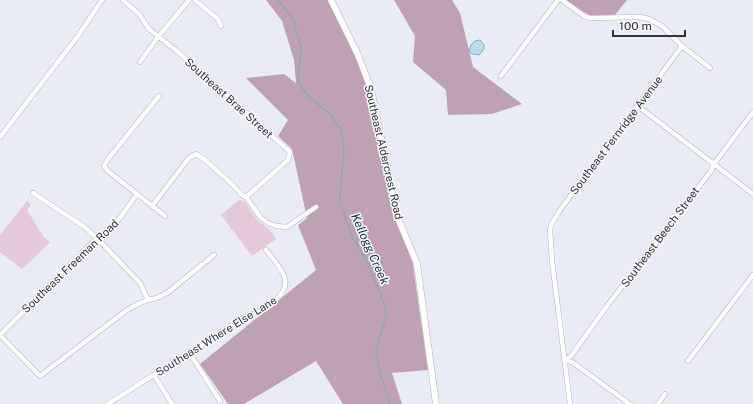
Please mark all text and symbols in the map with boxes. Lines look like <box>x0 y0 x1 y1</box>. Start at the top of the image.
scale bar <box>613 12 685 38</box>
text: 100 m <box>619 19 652 33</box>
street label: Southeast Brae Street <box>183 56 275 140</box>
street label: Southeast Fernridge Avenue <box>568 73 664 197</box>
street label: Southeast Aldercrest Road <box>363 84 405 220</box>
street label: Southeast Beech Street <box>618 185 702 289</box>
water label: Kellogg Creek <box>348 211 392 287</box>
street label: Southeast Freeman Road <box>19 217 121 315</box>
street label: Southeast Where Else Lane <box>153 294 279 378</box>

